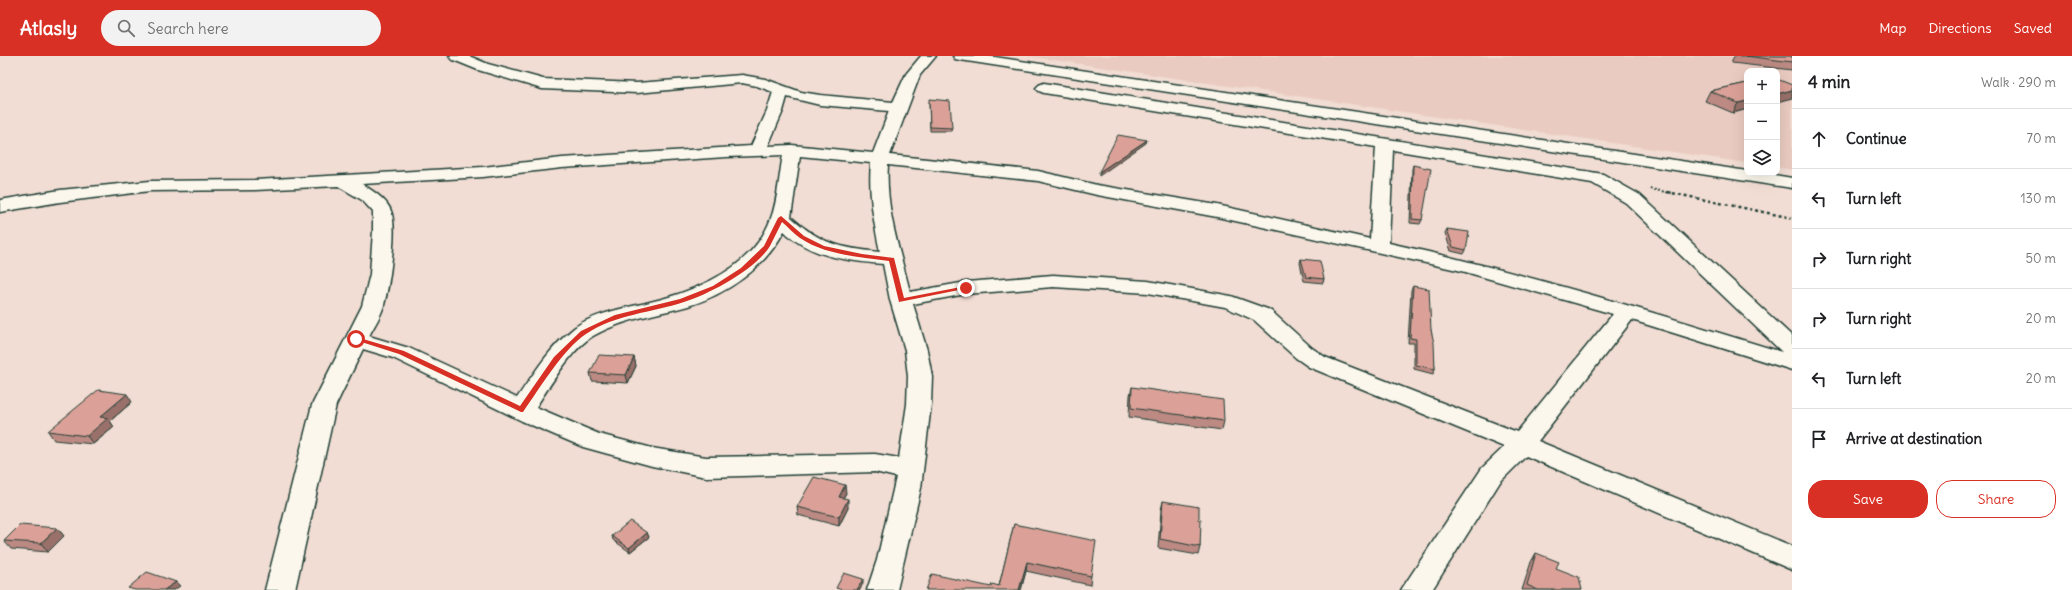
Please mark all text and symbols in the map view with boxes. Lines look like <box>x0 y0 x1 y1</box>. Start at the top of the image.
search box <box>101 10 381 46</box>
text: Atlasly <box>20 16 77 40</box>
icon: search <box>115 17 137 39</box>
text: Search here <box>147 19 229 38</box>
text: Map <box>1879 19 1906 37</box>
text: Directions <box>1928 19 1992 37</box>
text: Saved <box>2014 19 2052 37</box>
map controls <box>1744 68 1780 176</box>
button: + <box>1744 68 1780 104</box>
text: 4 min <box>1808 71 1850 93</box>
text: Walk · 290 m <box>1981 74 2056 91</box>
button: − <box>1744 104 1780 140</box>
icon: ahead <box>1808 128 1830 150</box>
text: Continue <box>1846 129 1907 148</box>
text: 70 m <box>2027 130 2056 147</box>
button: layers <box>1744 140 1780 176</box>
icon: left <box>1808 188 1830 210</box>
text: Turn left <box>1846 189 1901 208</box>
text: 130 m <box>2020 190 2056 207</box>
icon: right <box>1808 248 1830 270</box>
text: Turn right <box>1846 249 1911 268</box>
text: 50 m <box>2025 250 2056 267</box>
route end <box>957 279 975 297</box>
icon: right <box>1808 308 1830 330</box>
text: Turn right <box>1846 309 1911 328</box>
text: 20 m <box>2026 310 2056 327</box>
route start <box>347 330 365 348</box>
icon: left <box>1808 368 1830 390</box>
text: Turn left <box>1846 369 1901 388</box>
text: 20 m <box>2026 370 2056 387</box>
icon: arrive <box>1808 428 1830 450</box>
text: Arrive at destination <box>1846 429 1982 448</box>
button: Save <box>1808 480 1928 518</box>
button: Share <box>1936 480 2056 518</box>

